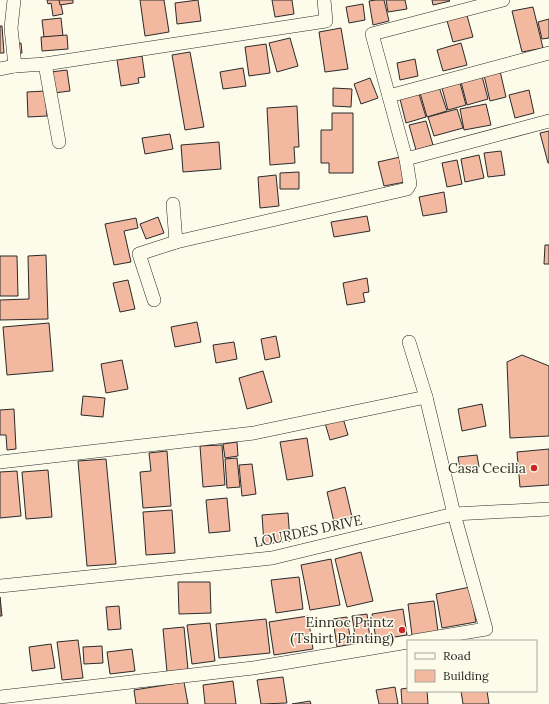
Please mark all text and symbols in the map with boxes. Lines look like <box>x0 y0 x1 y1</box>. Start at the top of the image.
place label: Casa Cecilia <box>448 459 526 477</box>
marker: Casa Cecilia <box>529 463 539 473</box>
street label: LOURDES DRIVE <box>252 511 364 551</box>
place label: Einnoc Printz (Tshirt Printing) <box>290 613 394 647</box>
marker: Einnoc Printz (Tshirt Printing) <box>397 625 407 635</box>
legend <box>407 640 537 692</box>
text: Road <box>443 648 471 663</box>
text: Building <box>443 668 489 683</box>

